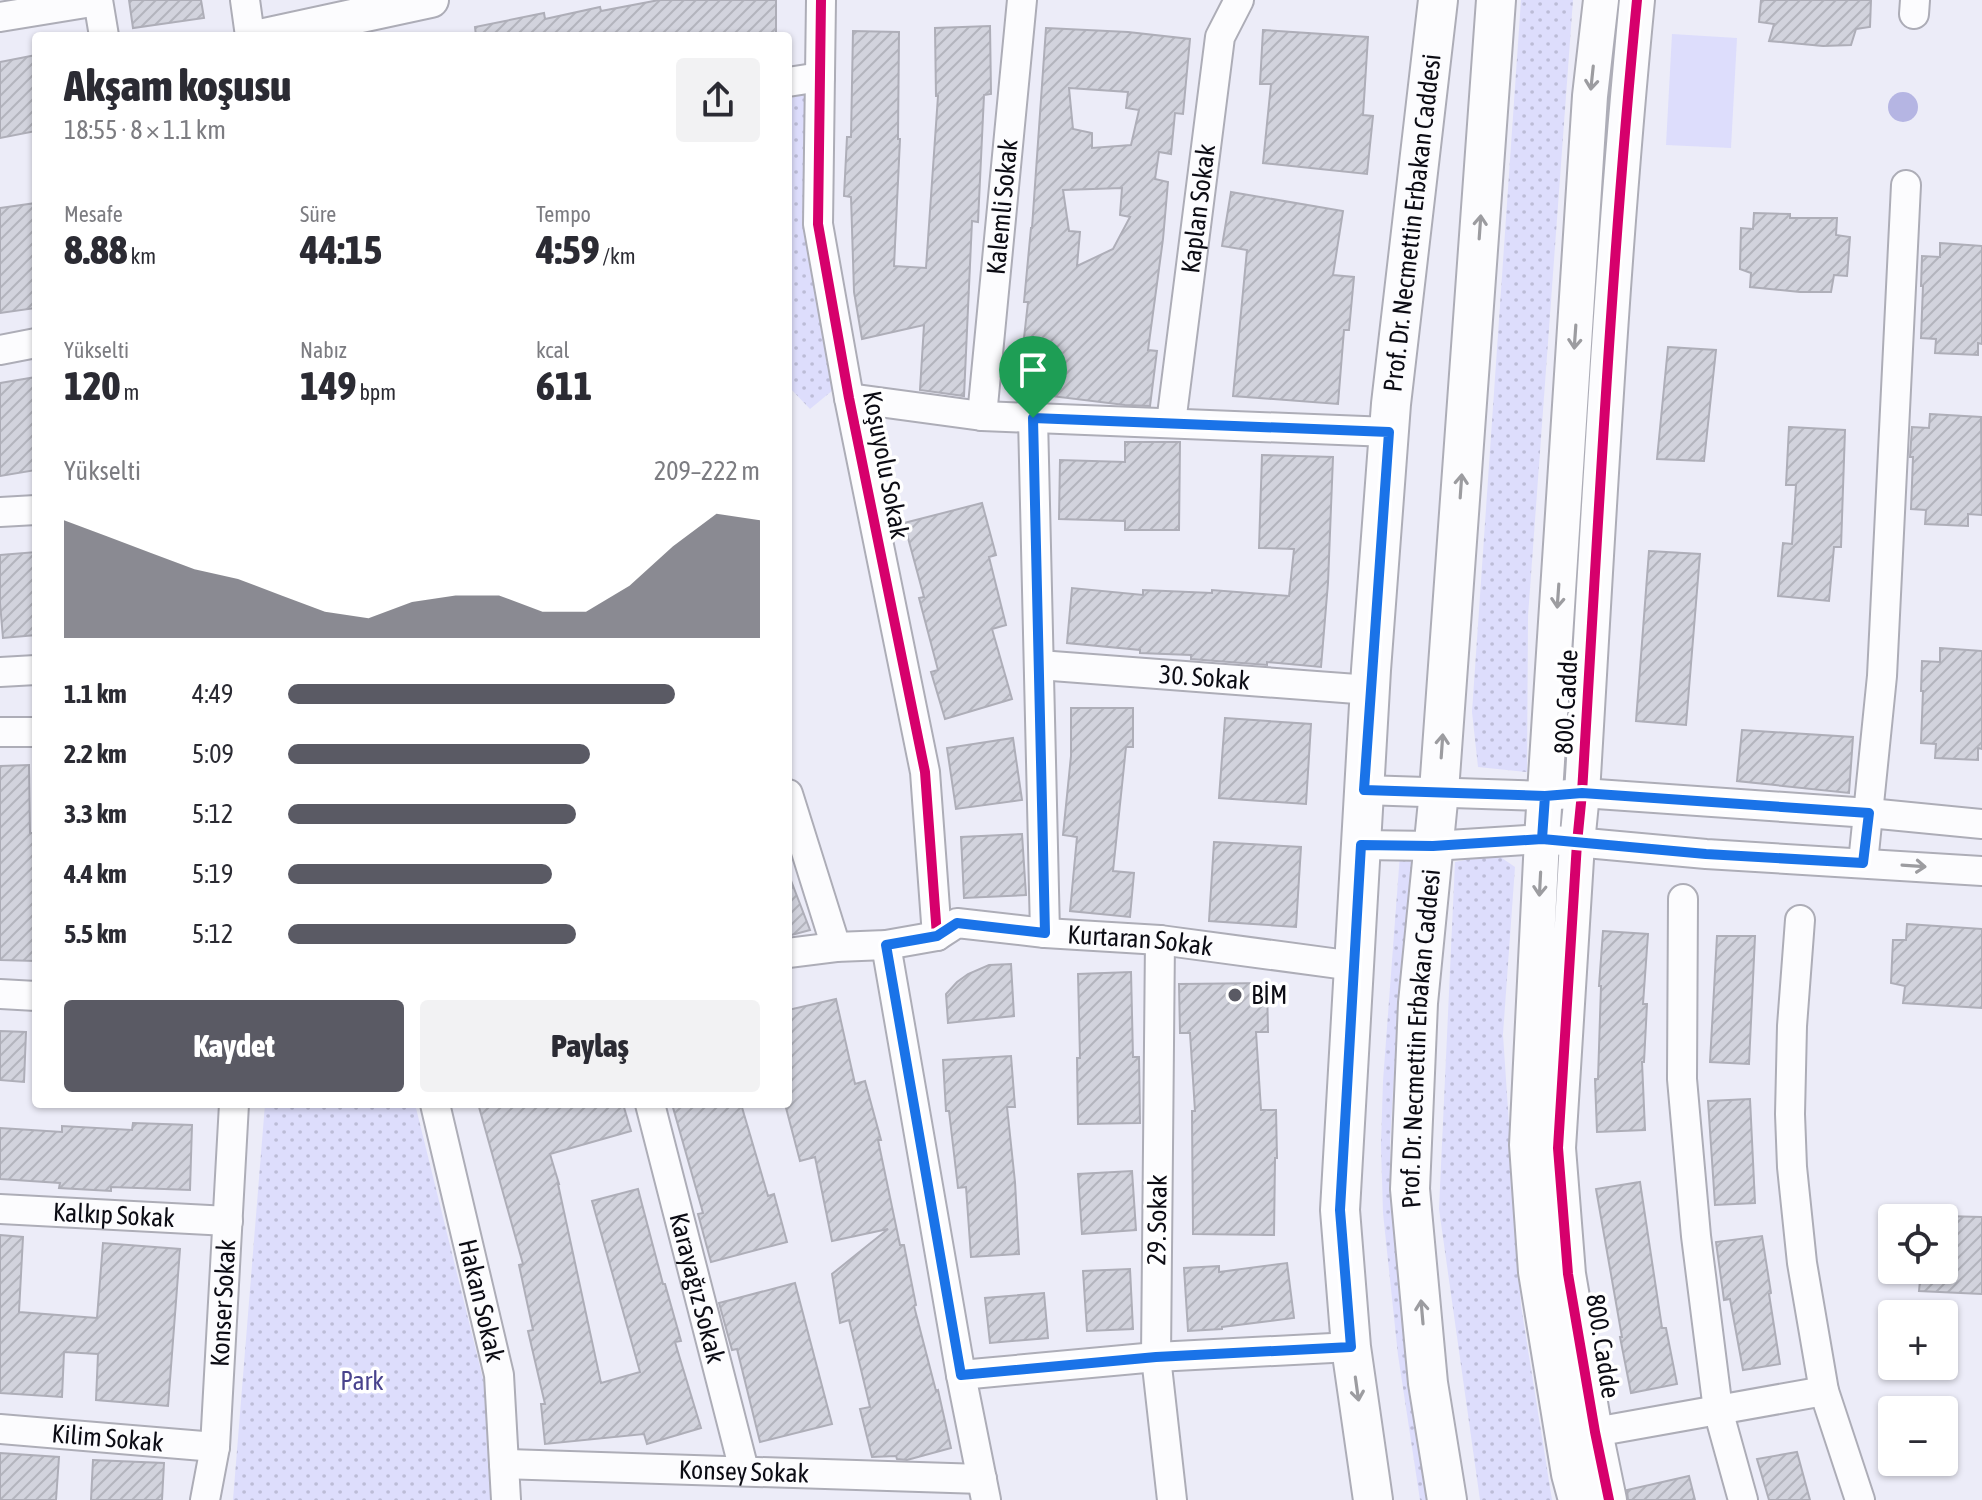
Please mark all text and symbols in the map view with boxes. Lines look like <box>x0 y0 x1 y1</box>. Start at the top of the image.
street label: Prof. Dr. Necmettin Erbakan Caddesi <box>1378 52 1447 394</box>
button: share <box>676 58 760 142</box>
text: Akşam koşusu <box>64 60 291 110</box>
one-way arrow <box>1585 64 1600 90</box>
text: 18:55 · 8 × 1.1 km <box>64 115 226 145</box>
street label: Kalemli Sokak <box>981 138 1024 276</box>
street label: Kaplan Sokak <box>1175 142 1221 275</box>
text: Mesafe <box>64 201 123 227</box>
text: Süre <box>300 201 336 227</box>
text: Tempo <box>536 201 591 227</box>
one-way arrow <box>1473 214 1488 241</box>
text: 8.88 <box>64 227 128 272</box>
text: 44:15 <box>300 227 382 272</box>
text: 4:59 <box>536 227 600 272</box>
text: km <box>128 243 156 269</box>
text: /km <box>600 243 636 269</box>
one-way arrow <box>1567 323 1582 350</box>
pin <box>999 336 1067 418</box>
text: Yükselti <box>64 337 129 363</box>
text: Nabız <box>300 337 347 363</box>
text: kcal <box>536 337 569 363</box>
icon: arrive <box>1011 348 1055 392</box>
text: 120 <box>64 363 120 408</box>
text: 149 <box>300 363 356 408</box>
text: 611 <box>536 363 592 408</box>
text: m <box>120 379 139 405</box>
text: bpm <box>356 379 396 405</box>
street label: Koşuyolu Sokak <box>857 389 915 541</box>
text: Yükselti <box>64 456 141 486</box>
text: 209–222 m <box>654 456 760 486</box>
one-way arrow <box>1454 473 1469 500</box>
one-way arrow <box>1550 582 1565 609</box>
street label: 800. Cadde <box>1548 649 1584 755</box>
street label: 30. Sokak <box>1158 659 1251 696</box>
text: 1.1 km <box>64 679 127 709</box>
text: 4:49 <box>192 679 233 709</box>
one-way arrow <box>1435 733 1450 760</box>
text: 2.2 km <box>64 739 127 769</box>
text: 5:09 <box>192 739 234 769</box>
text: 3.3 km <box>64 799 127 829</box>
text: 5:12 <box>192 799 233 829</box>
text: 4.4 km <box>64 859 127 889</box>
text: 5:19 <box>192 859 233 889</box>
one-way arrow <box>1900 859 1927 874</box>
street label: Prof. Dr. Necmettin Erbakan Caddesi <box>1395 868 1446 1210</box>
one-way arrow <box>1532 870 1547 897</box>
text: 5.5 km <box>64 919 127 949</box>
text: 5:12 <box>192 919 233 949</box>
street label: Kurtaran Sokak <box>1067 919 1215 962</box>
place label: BİM <box>1251 980 1287 1010</box>
marker: BİM <box>1226 986 1244 1004</box>
button: Kaydet <box>64 1000 404 1092</box>
button: Paylaş <box>420 1000 760 1092</box>
street label: 29. Sokak <box>1141 1174 1173 1266</box>
street label: Kalkıp Sokak <box>52 1197 176 1233</box>
map controls <box>1878 1204 1958 1476</box>
button: locate <box>1878 1204 1958 1284</box>
street label: Karayağız Sokak <box>664 1210 731 1367</box>
street label: Hakan Sokak <box>452 1236 510 1365</box>
street label: Konser Sokak <box>204 1239 241 1368</box>
street label: 800. Cadde <box>1580 1292 1626 1400</box>
one-way arrow <box>1414 1299 1429 1326</box>
button: + <box>1878 1300 1958 1380</box>
park label: Park <box>340 1366 384 1396</box>
one-way arrow <box>1350 1376 1365 1401</box>
button: − <box>1878 1396 1958 1476</box>
street label: Kilim Sokak <box>51 1418 165 1458</box>
street label: Konsey Sokak <box>678 1454 809 1489</box>

